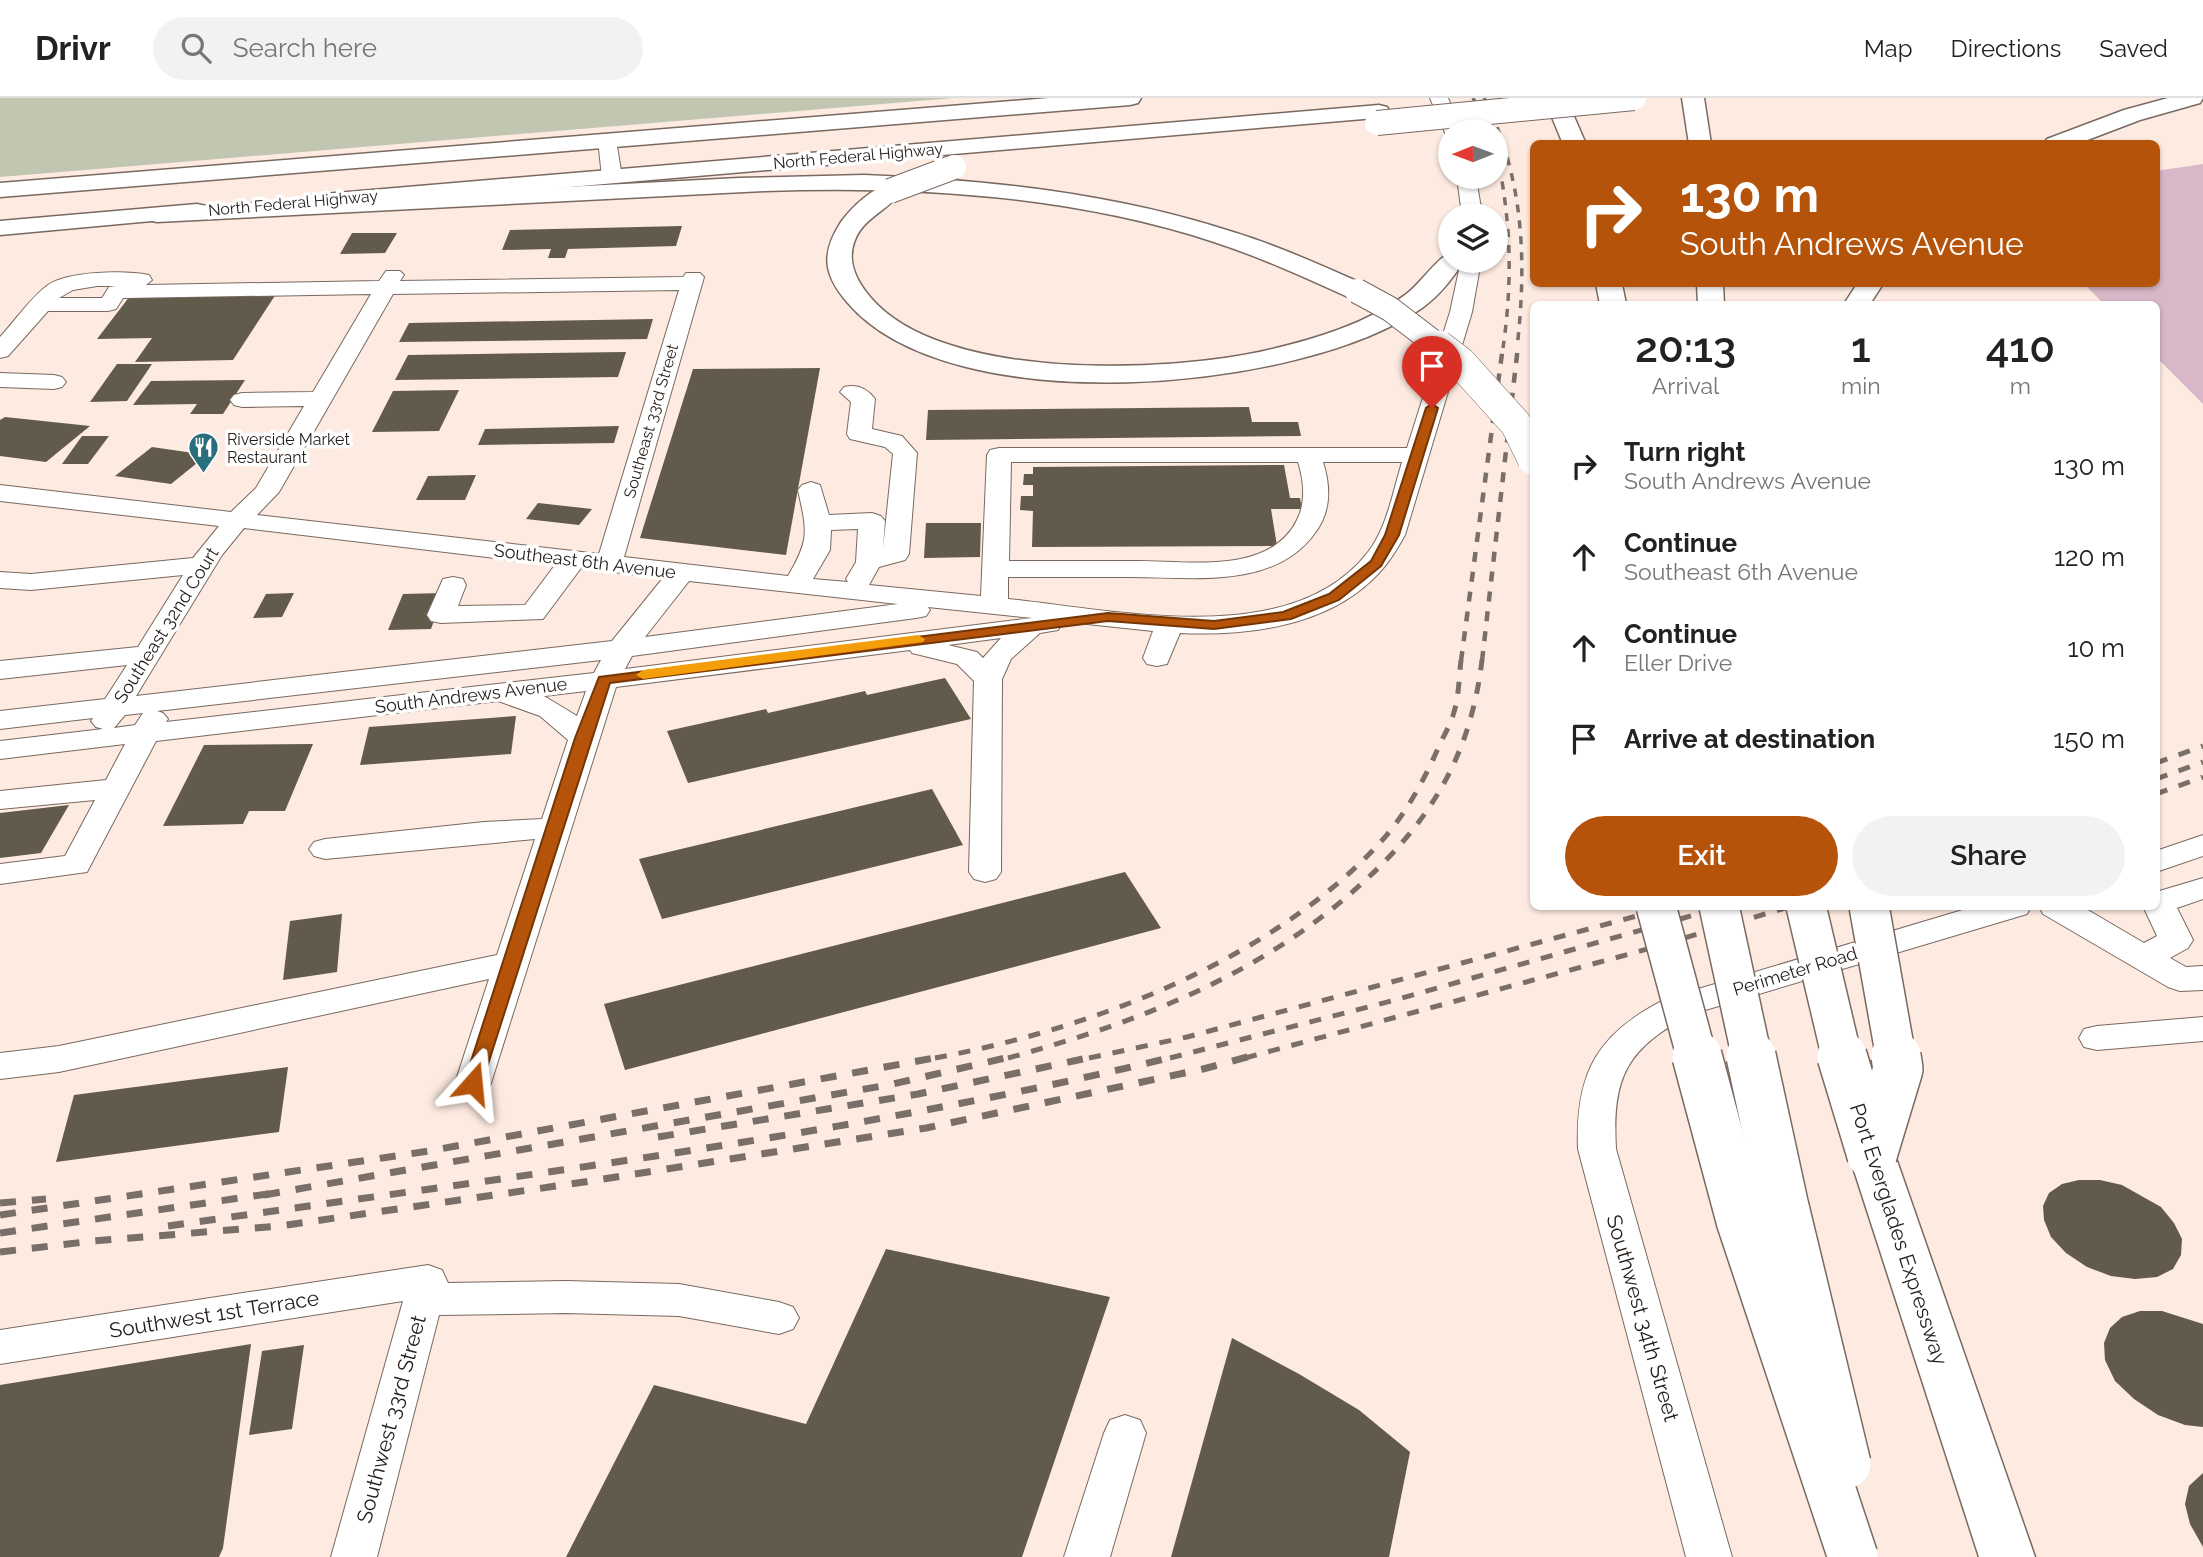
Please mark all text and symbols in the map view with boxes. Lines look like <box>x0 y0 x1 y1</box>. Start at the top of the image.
search box <box>153 17 643 80</box>
text: Drivr <box>35 29 111 68</box>
icon: search <box>177 29 215 67</box>
text: Search here <box>233 33 377 63</box>
text: Map <box>1864 34 1913 63</box>
text: Directions <box>1951 34 2061 63</box>
text: Saved <box>2099 34 2168 63</box>
north arrow <box>1438 119 1508 189</box>
map controls <box>1438 119 1508 273</box>
street label: North Federal Highway <box>772 139 944 173</box>
text: 130 m <box>1680 166 1819 223</box>
icon: right <box>1565 168 1656 259</box>
street label: North Federal Highway <box>207 186 379 220</box>
button: layers <box>1438 203 1508 273</box>
text: South Andrews Avenue <box>1680 225 2024 262</box>
text: 20:13 <box>1635 323 1736 372</box>
text: 1 <box>1851 323 1871 372</box>
text: 410 <box>1986 323 2055 372</box>
pin <box>1402 336 1462 408</box>
street label: Southeast 33rd Street <box>620 341 682 500</box>
icon: arrive <box>1413 347 1451 385</box>
text: Arrival <box>1652 372 1719 399</box>
text: min <box>1841 372 1881 399</box>
text: m <box>2010 372 2031 399</box>
place label: Riverside Market Restaurant <box>227 430 350 467</box>
restaurant icon: Riverside Market Restaurant <box>187 431 221 475</box>
text: Turn right <box>1624 437 1745 467</box>
icon: right <box>1565 447 1603 485</box>
text: 130 m <box>2054 451 2125 481</box>
text: South Andrews Avenue <box>1624 467 1871 494</box>
text: Continue <box>1624 528 1737 558</box>
icon: ahead <box>1565 538 1603 576</box>
street label: Southeast 6th Avenue <box>493 539 678 583</box>
text: 120 m <box>2054 542 2125 572</box>
street label: Southeast 32nd Court <box>109 543 223 707</box>
text: Southeast 6th Avenue <box>1624 558 1858 585</box>
text: Continue <box>1624 619 1737 649</box>
icon: ahead <box>1565 629 1603 667</box>
text: 10 m <box>2067 633 2125 663</box>
text: Eller Drive <box>1624 649 1732 676</box>
street label: South Andrews Avenue <box>374 673 569 717</box>
icon: arrive <box>1565 720 1603 758</box>
text: Arrive at destination <box>1624 724 1875 754</box>
text: 150 m <box>2053 724 2125 754</box>
button: Exit <box>1565 816 1838 896</box>
button: Share <box>1852 816 2125 896</box>
street label: Perimeter Road <box>1730 942 1860 1000</box>
position arrow <box>436 1046 510 1120</box>
street label: Port Everglades Expressway <box>1845 1100 1953 1368</box>
street label: Southwest 34th Street <box>1602 1212 1684 1424</box>
street label: Southwest 1st Terrace <box>107 1285 321 1343</box>
street label: Southwest 33rd Street <box>351 1312 431 1526</box>

